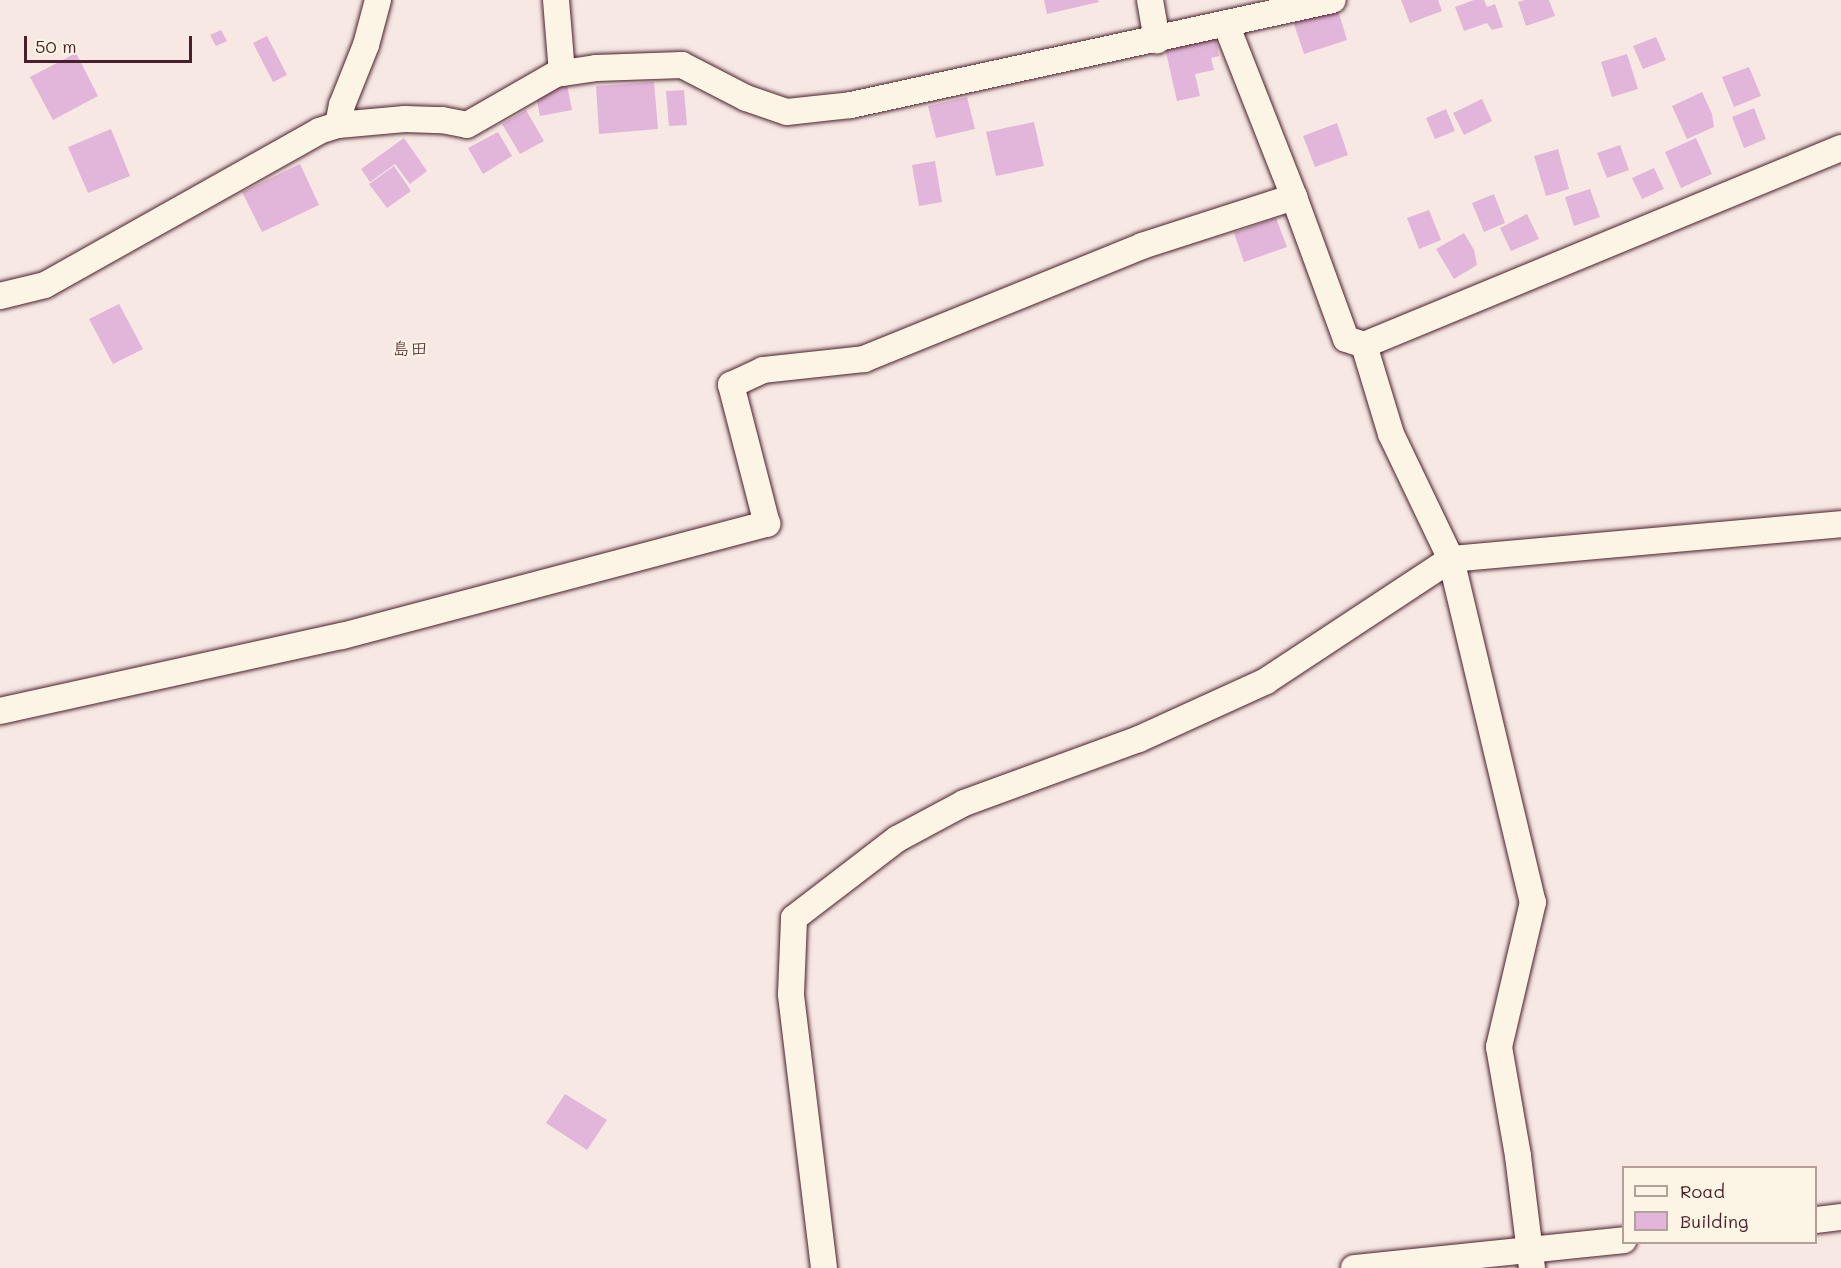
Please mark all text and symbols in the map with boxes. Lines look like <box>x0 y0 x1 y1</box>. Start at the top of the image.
scale bar <box>27 24 195 62</box>
text: 50 m <box>35 34 77 58</box>
district label: 島田 <box>392 337 428 359</box>
legend <box>1622 1166 1817 1244</box>
text: Road <box>1680 1179 1725 1203</box>
text: Building <box>1680 1209 1748 1233</box>

